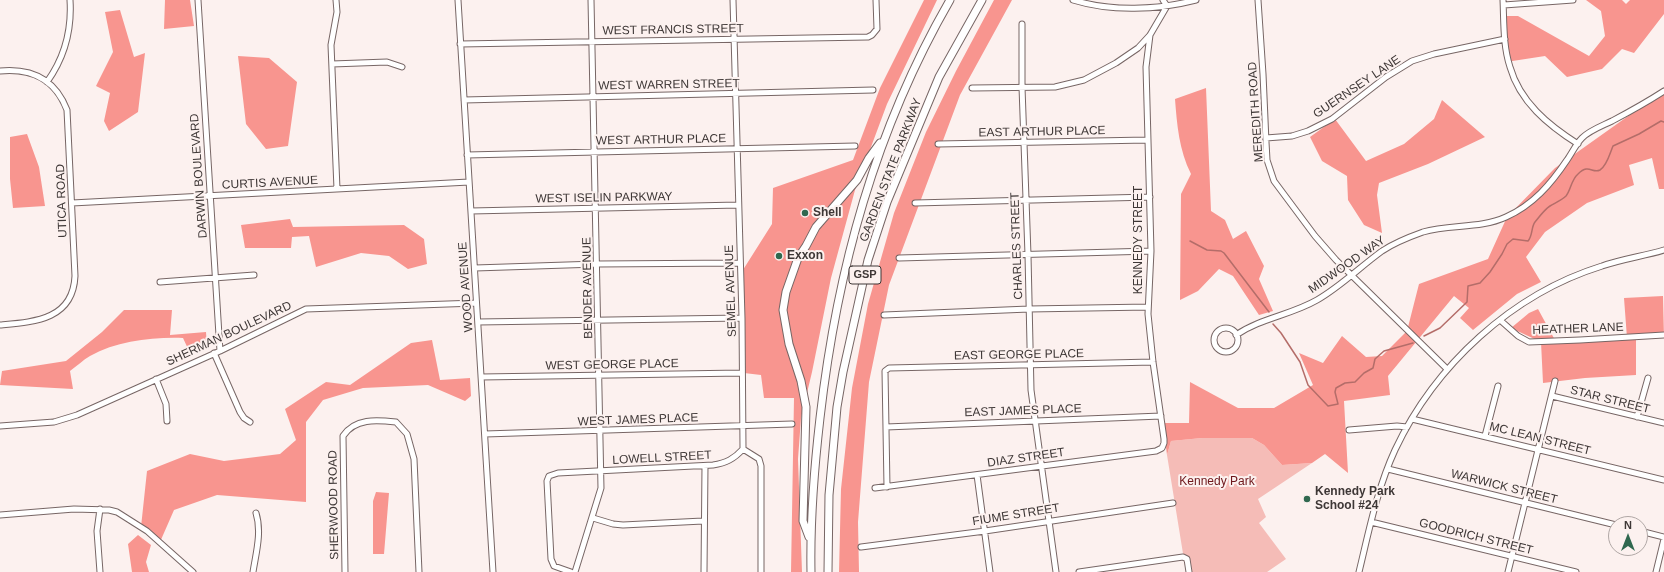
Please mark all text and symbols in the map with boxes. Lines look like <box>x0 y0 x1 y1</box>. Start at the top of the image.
street label: WEST FRANCIS STREET <box>602 22 744 38</box>
street label: GUERNSEY LANE <box>1311 53 1403 121</box>
street label: MEREDITH ROAD <box>1245 61 1267 163</box>
street label: WEST WARREN STREET <box>598 77 740 93</box>
street label: GARDEN STATE PARKWAY <box>857 96 925 244</box>
street label: DARWIN BOULEVARD <box>187 113 211 239</box>
street label: EAST ARTHUR PLACE <box>978 124 1106 140</box>
street label: WEST ARTHUR PLACE <box>596 132 726 148</box>
street label: UTICA ROAD <box>54 164 70 238</box>
street label: CURTIS AVENUE <box>222 173 318 193</box>
street label: KENNEDY STREET <box>1132 186 1146 294</box>
street label: WEST ISELIN PARKWAY <box>535 190 673 206</box>
street label: CHARLES STREET <box>1008 192 1026 300</box>
place label: Shell <box>813 206 842 220</box>
marker: Shell <box>800 208 810 218</box>
street label: MIDWOOD WAY <box>1306 233 1388 297</box>
street label: BENDER AVENUE <box>580 237 596 339</box>
street label: WOOD AVENUE <box>456 241 476 333</box>
street label: SEMEL AVENUE <box>722 245 740 337</box>
place label: Exxon <box>787 249 823 263</box>
marker: Exxon <box>774 251 784 261</box>
road number: GSP <box>849 266 881 284</box>
street label: SHERMAN BOULEVARD <box>164 299 294 369</box>
street label: HEATHER LANE <box>1532 320 1624 338</box>
street label: EAST GEORGE PLACE <box>954 347 1084 363</box>
street label: WEST GEORGE PLACE <box>545 357 679 373</box>
street label: STAR STREET <box>1569 383 1651 417</box>
street label: EAST JAMES PLACE <box>964 402 1082 420</box>
street label: WEST JAMES PLACE <box>577 411 699 429</box>
street label: MC LEAN STREET <box>1488 419 1592 459</box>
street label: DIAZ STREET <box>986 445 1066 471</box>
street label: LOWELL STREET <box>612 448 712 468</box>
street label: SHERWOOD ROAD <box>326 450 342 560</box>
street label: WARWICK STREET <box>1449 467 1559 507</box>
park label: Kennedy Park <box>1179 475 1255 489</box>
place label: Kennedy Park School #24 <box>1315 485 1395 513</box>
marker: Kennedy Park School #24 <box>1302 494 1312 504</box>
street label: FIUME STREET <box>971 501 1061 529</box>
street label: GOODRICH STREET <box>1418 516 1534 558</box>
north arrow <box>1608 516 1648 556</box>
text: N <box>1624 519 1632 531</box>

